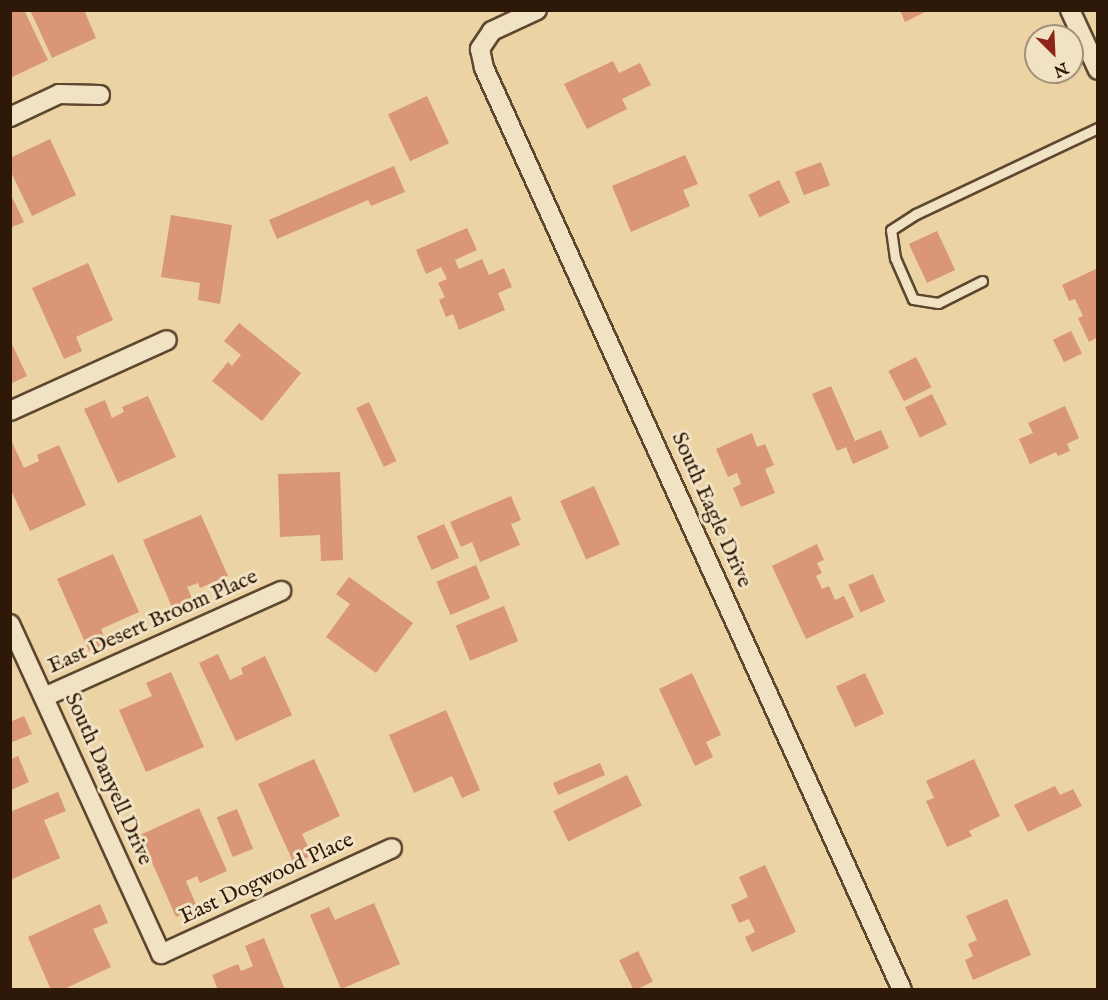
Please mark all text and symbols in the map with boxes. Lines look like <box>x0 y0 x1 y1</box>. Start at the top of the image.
north arrow <box>1024 24 1084 84</box>
text: N <box>1050 57 1071 81</box>
street label: South Eagle Drive <box>665 428 757 592</box>
street label: East Desert Broom Place <box>44 564 262 680</box>
street label: South Danyell Drive <box>58 689 158 869</box>
street label: East Dogwood Place <box>176 827 358 931</box>

